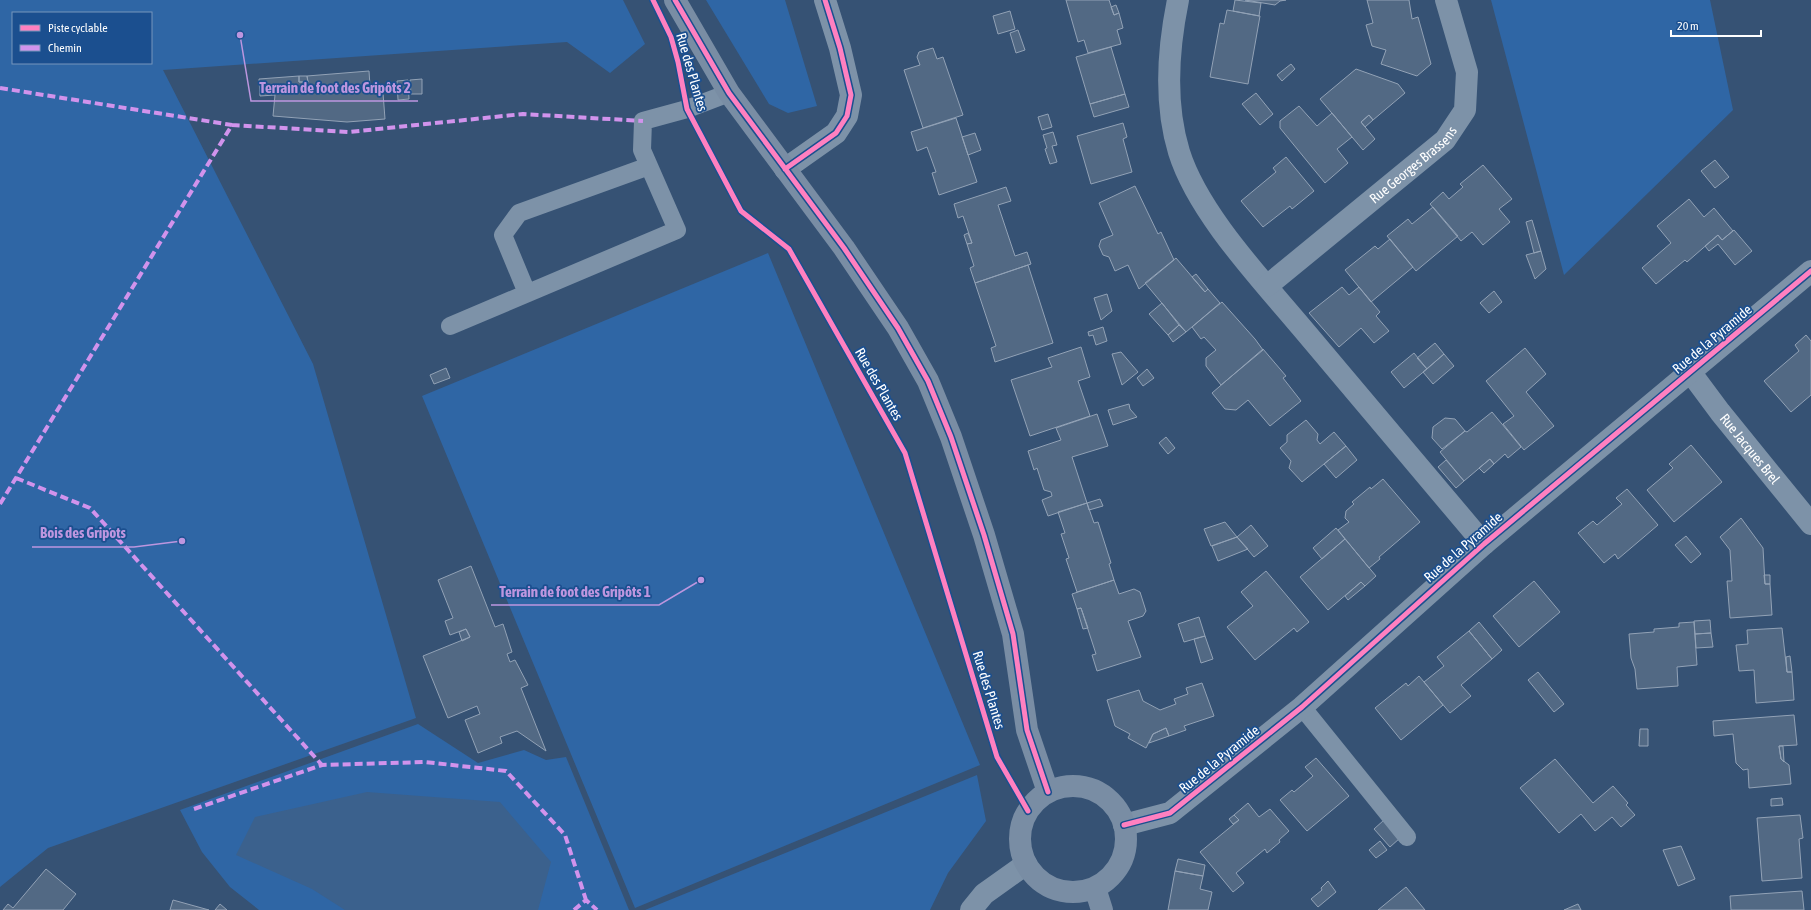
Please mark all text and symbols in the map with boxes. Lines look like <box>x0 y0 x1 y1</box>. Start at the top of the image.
legend <box>12 12 152 64</box>
scale bar <box>1671 12 1761 38</box>
text: 20 m <box>1677 19 1699 33</box>
text: Piste cyclable <box>48 21 108 35</box>
street label: Rue des Plantes <box>673 31 711 113</box>
text: Chemin <box>48 41 82 55</box>
callout: Terrain de foot des Gripôts 2 <box>251 74 418 101</box>
text: Terrain de foot des Gripôts 2 <box>259 79 411 96</box>
street label: Rue Georges Brassens <box>1366 123 1460 207</box>
street label: Rue de la Pyramide <box>1669 301 1755 377</box>
street label: Rue des Plantes <box>852 345 906 423</box>
street label: Rue Jacques Brel <box>1717 410 1783 487</box>
street label: Rue de la Pyramide <box>1421 509 1505 585</box>
callout: Bois des Gripots <box>32 520 134 547</box>
text: Bois des Gripots <box>40 524 127 541</box>
callout: Terrain de foot des Gripôts 1 <box>491 578 659 605</box>
text: Terrain de foot des Gripôts 1 <box>499 583 651 600</box>
street label: Rue des Plantes <box>970 649 1009 731</box>
street label: Rue de la Pyramide <box>1176 722 1262 796</box>

